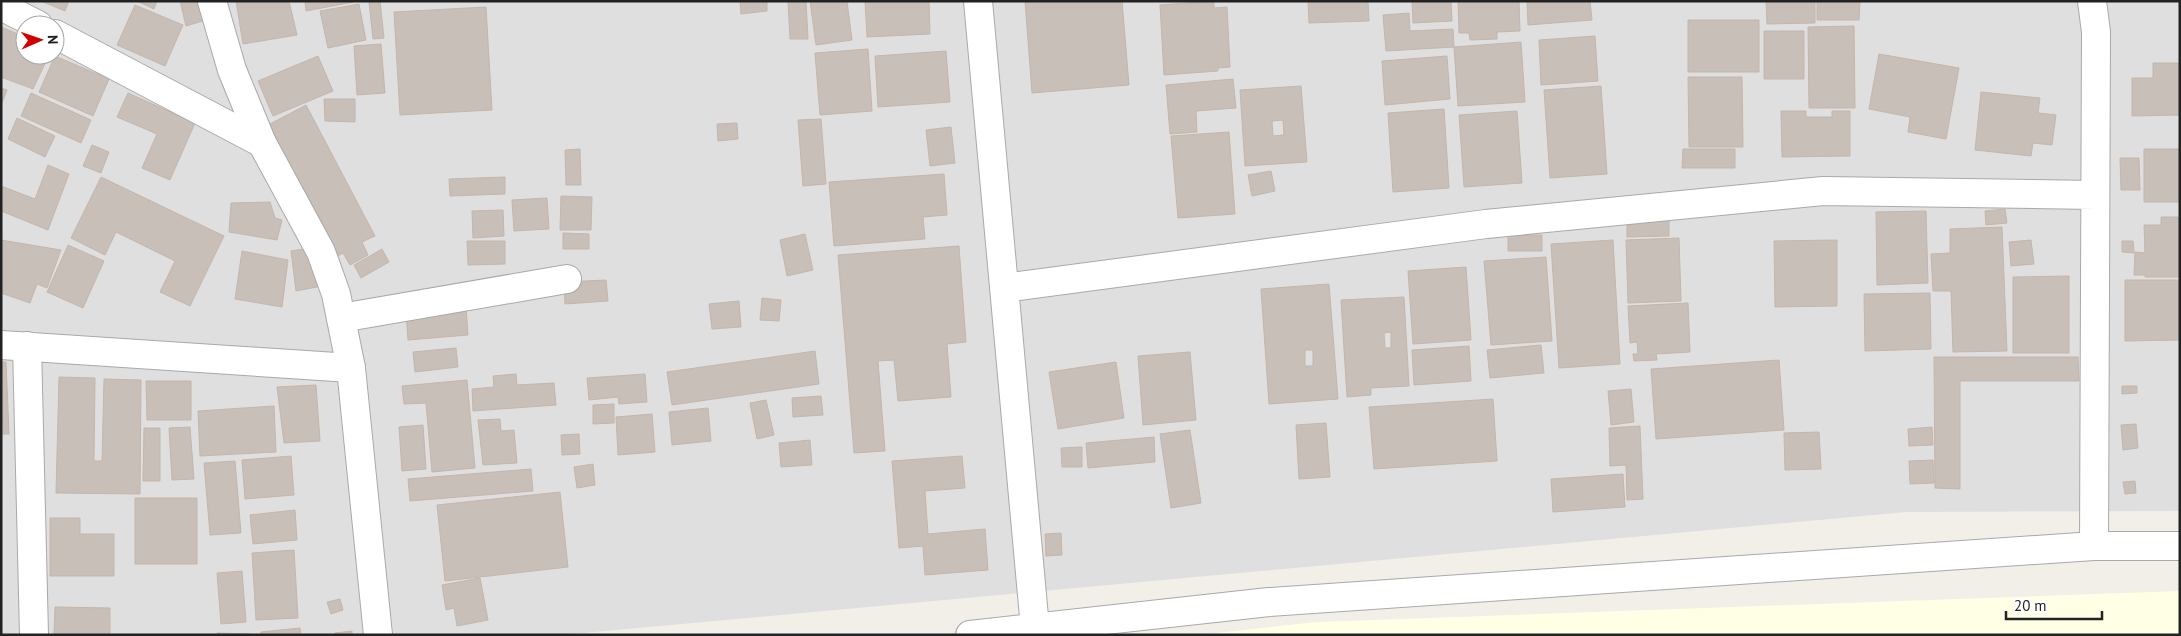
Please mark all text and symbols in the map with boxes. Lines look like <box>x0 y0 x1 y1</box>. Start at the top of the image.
north arrow <box>15 15 65 65</box>
text: N <box>44 35 62 44</box>
scale bar <box>2006 588 2102 620</box>
text: 20 m <box>2014 596 2047 615</box>

